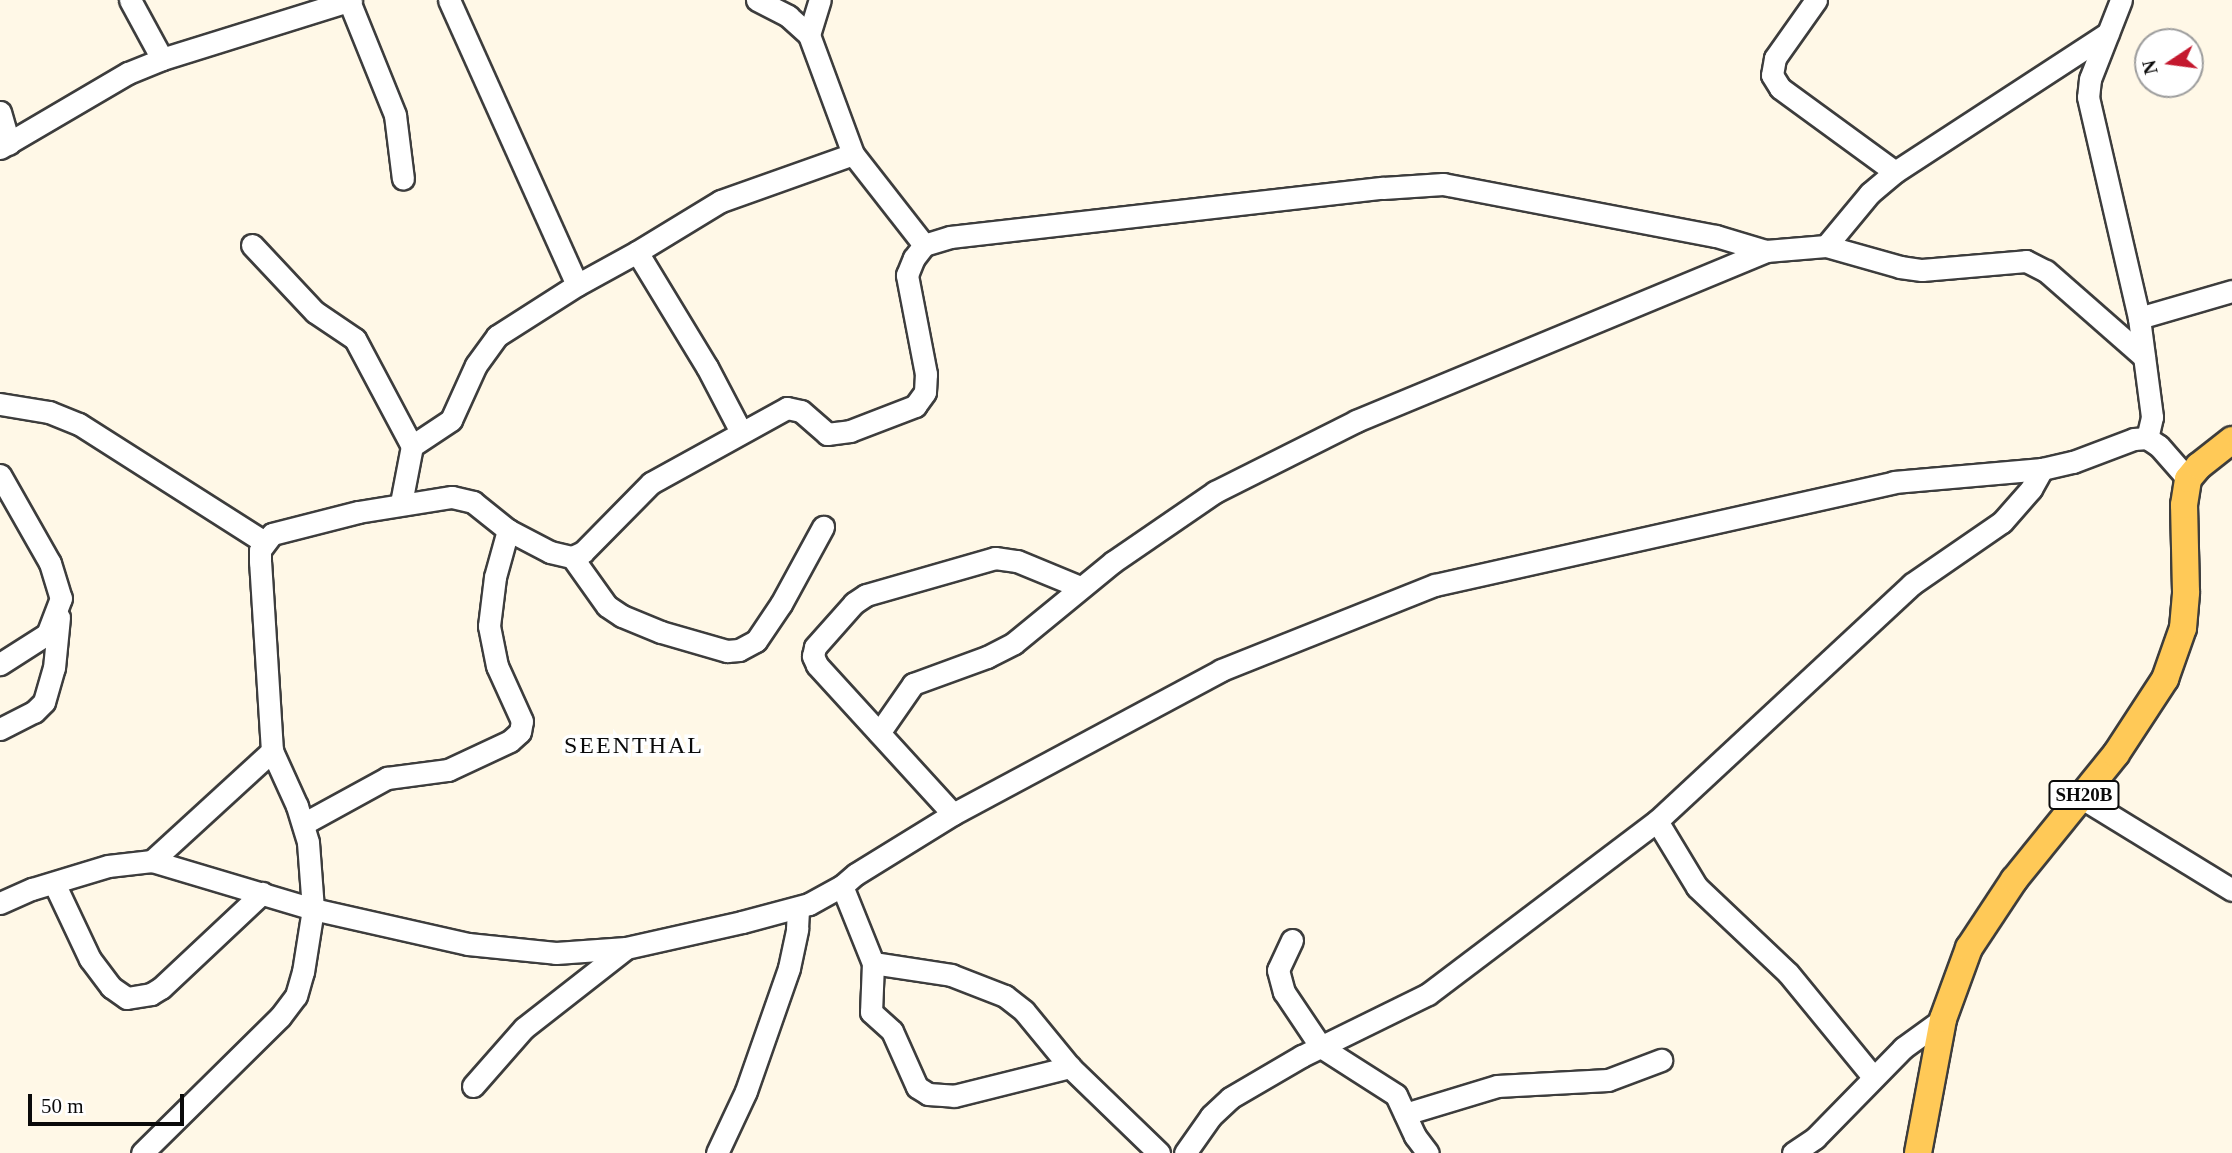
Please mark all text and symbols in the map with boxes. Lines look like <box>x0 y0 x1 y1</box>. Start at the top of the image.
north arrow <box>2134 28 2204 98</box>
text: N <box>2138 58 2162 76</box>
district label: SEENTHAL <box>565 732 703 760</box>
road number: SH20B <box>2047 780 2121 810</box>
scale bar <box>32 1080 187 1124</box>
text: 50 m <box>41 1094 84 1118</box>

